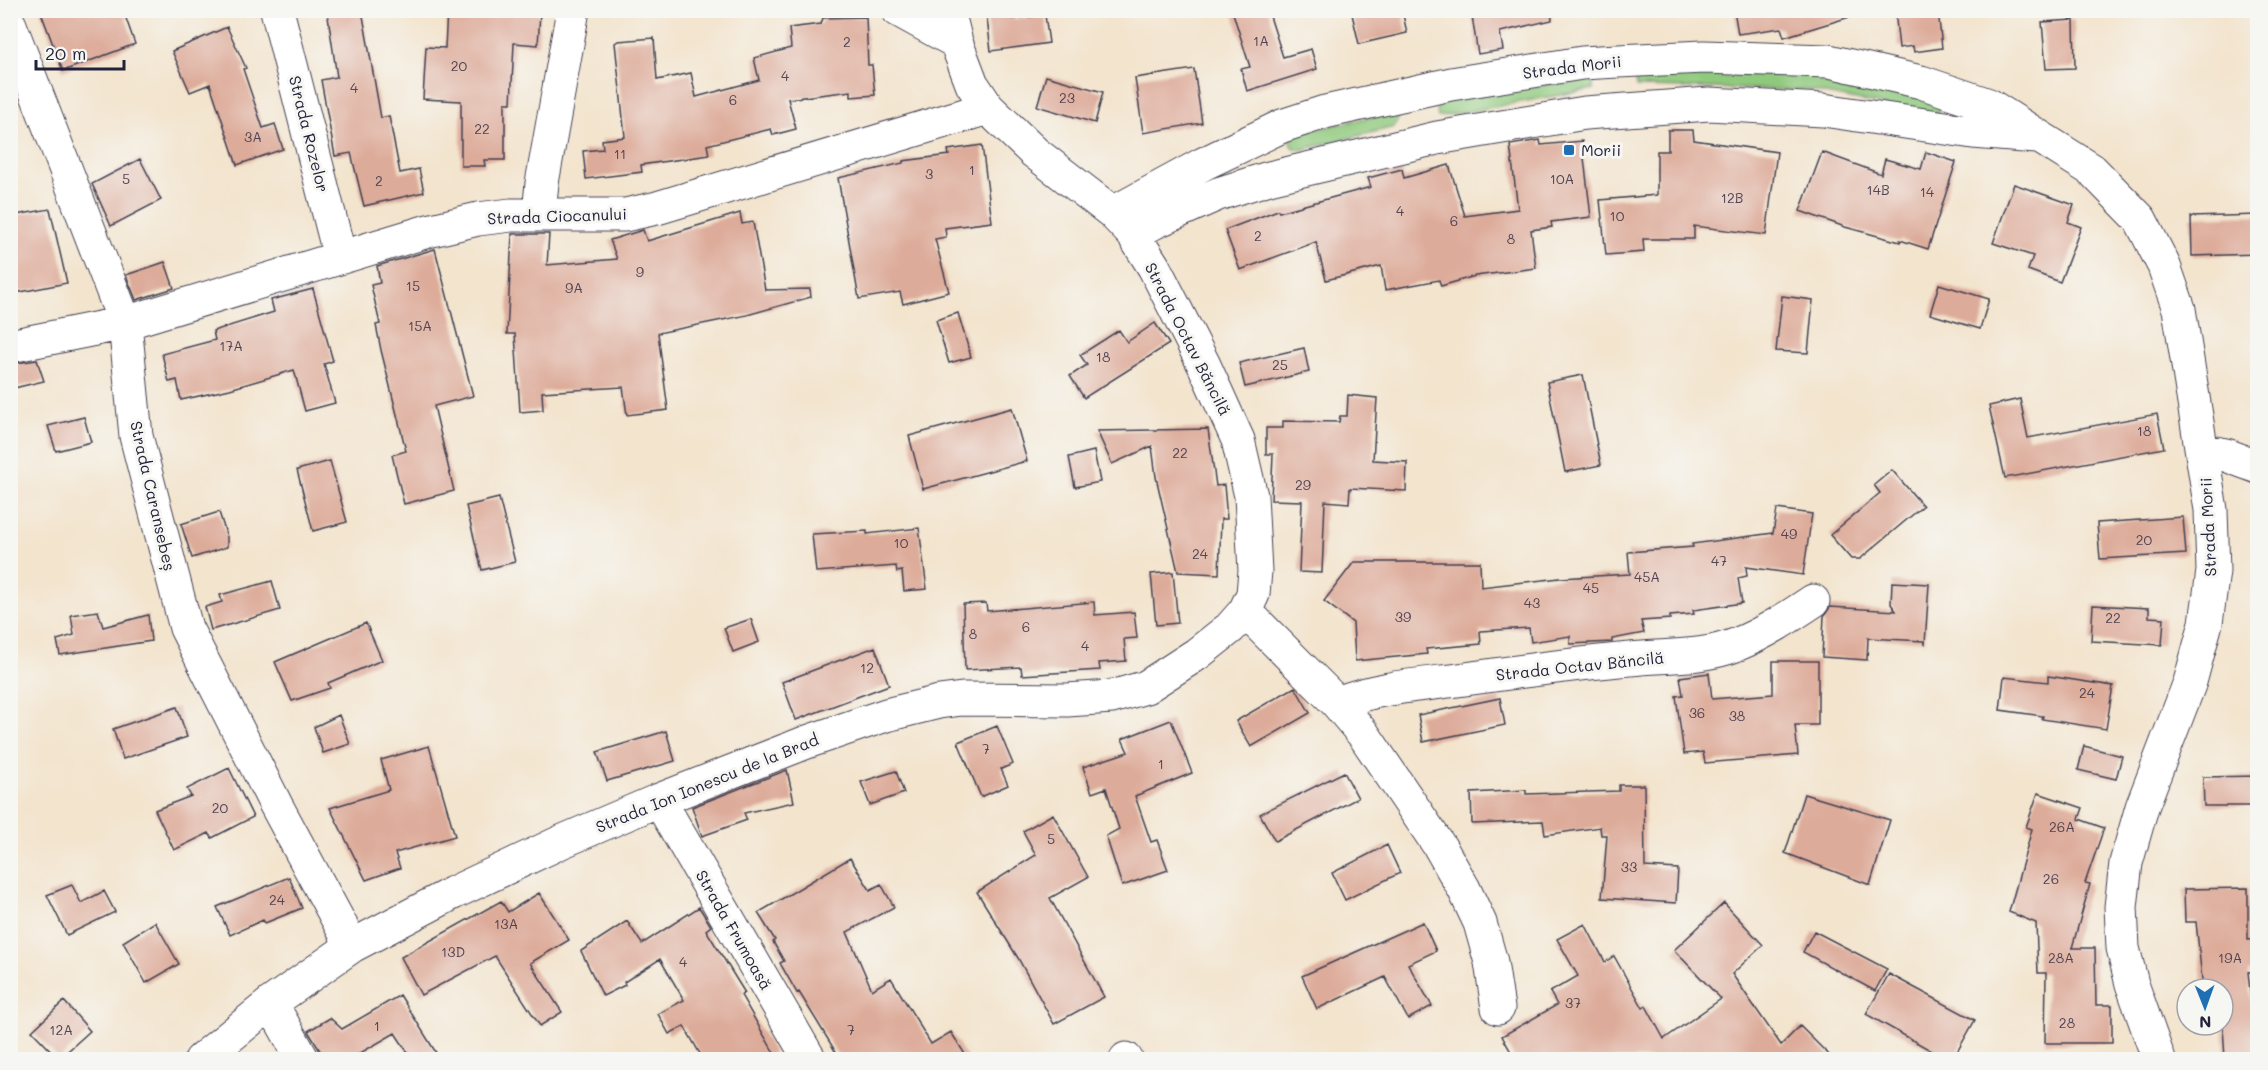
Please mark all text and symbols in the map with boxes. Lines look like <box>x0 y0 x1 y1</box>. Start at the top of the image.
house number: 1A <box>1253 31 1269 50</box>
house number: 2 <box>843 32 851 51</box>
scale bar <box>36 33 124 71</box>
text: 20 m <box>45 41 86 65</box>
street label: Strada Morii <box>1521 50 1623 83</box>
house number: 20 <box>451 56 468 75</box>
house number: 4 <box>781 66 790 85</box>
street label: Strada Rozelor <box>285 73 334 194</box>
house number: 4 <box>350 78 359 97</box>
house number: 23 <box>1059 88 1075 107</box>
house number: 6 <box>729 90 737 109</box>
house number: 22 <box>474 119 490 138</box>
house number: 3A <box>244 127 262 146</box>
place label: Morii <box>1581 139 1621 160</box>
marker: Morii <box>1562 143 1576 157</box>
house number: 11 <box>614 144 626 163</box>
house number: 1 <box>969 160 975 179</box>
house number: 3 <box>925 164 933 183</box>
house number: 5 <box>122 169 130 188</box>
house number: 10A <box>1550 169 1574 188</box>
house number: 2 <box>375 171 383 190</box>
house number: 14B <box>1866 180 1890 199</box>
house number: 14 <box>1920 182 1935 201</box>
house number: 12B <box>1721 188 1743 207</box>
house number: 4 <box>1396 201 1405 220</box>
street label: Strada Ciocanului <box>487 203 627 228</box>
house number: 10 <box>1610 206 1625 225</box>
house number: 6 <box>1450 211 1458 230</box>
house number: 2 <box>1254 226 1262 245</box>
house number: 8 <box>1507 229 1515 248</box>
street label: Strada Octav Băncilă <box>1141 259 1236 419</box>
house number: 9 <box>636 262 644 281</box>
house number: 15 <box>406 276 420 295</box>
house number: 9A <box>565 278 583 297</box>
house number: 15A <box>408 316 432 335</box>
house number: 17A <box>219 336 243 355</box>
house number: 18 <box>1096 347 1110 366</box>
house number: 25 <box>1272 355 1288 374</box>
street label: Strada Caransebeș <box>125 419 181 573</box>
house number: 18 <box>2137 421 2151 440</box>
house number: 22 <box>1172 443 1188 462</box>
house number: 29 <box>1295 475 1311 494</box>
street label: Strada Morii <box>2194 477 2221 577</box>
house number: 49 <box>1781 524 1797 543</box>
house number: 20 <box>2136 530 2153 549</box>
house number: 10 <box>894 533 909 552</box>
house number: 24 <box>1192 544 1209 563</box>
house number: 47 <box>1711 551 1727 570</box>
house number: 45A <box>1634 567 1660 586</box>
house number: 45 <box>1583 578 1599 597</box>
house number: 43 <box>1524 593 1540 612</box>
house number: 39 <box>1395 607 1411 626</box>
house number: 22 <box>2105 608 2121 627</box>
house number: 6 <box>1022 617 1030 636</box>
house number: 8 <box>969 624 977 643</box>
house number: 4 <box>1081 636 1090 655</box>
street label: Strada Octav Băncilă <box>1495 646 1665 685</box>
house number: 12 <box>860 658 874 677</box>
house number: 24 <box>2079 683 2096 702</box>
house number: 36 <box>1689 703 1705 722</box>
house number: 38 <box>1729 706 1745 725</box>
street label: Strada Ion Ionescu de la Brad <box>592 728 821 837</box>
house number: 7 <box>982 739 990 758</box>
house number: 1 <box>1158 754 1164 773</box>
house number: 20 <box>212 798 229 817</box>
house number: 26A <box>2049 817 2075 836</box>
house number: 5 <box>1047 829 1055 848</box>
house number: 33 <box>1621 857 1637 876</box>
street label: Strada Frumoasă <box>692 866 777 993</box>
house number: 26 <box>2043 869 2059 888</box>
house number: 24 <box>269 890 286 909</box>
house number: 13A <box>494 914 518 933</box>
house number: 13D <box>441 942 465 961</box>
house number: 28A <box>2048 948 2074 967</box>
house number: 19A <box>2218 948 2242 967</box>
house number: 4 <box>679 952 688 971</box>
north arrow <box>2175 977 2235 1037</box>
house number: 37 <box>1565 993 1581 1012</box>
text: N <box>2199 1012 2212 1033</box>
house number: 28 <box>2059 1013 2075 1032</box>
house number: 1 <box>374 1016 380 1035</box>
house number: 12A <box>49 1020 73 1039</box>
house number: 7 <box>847 1020 855 1039</box>

